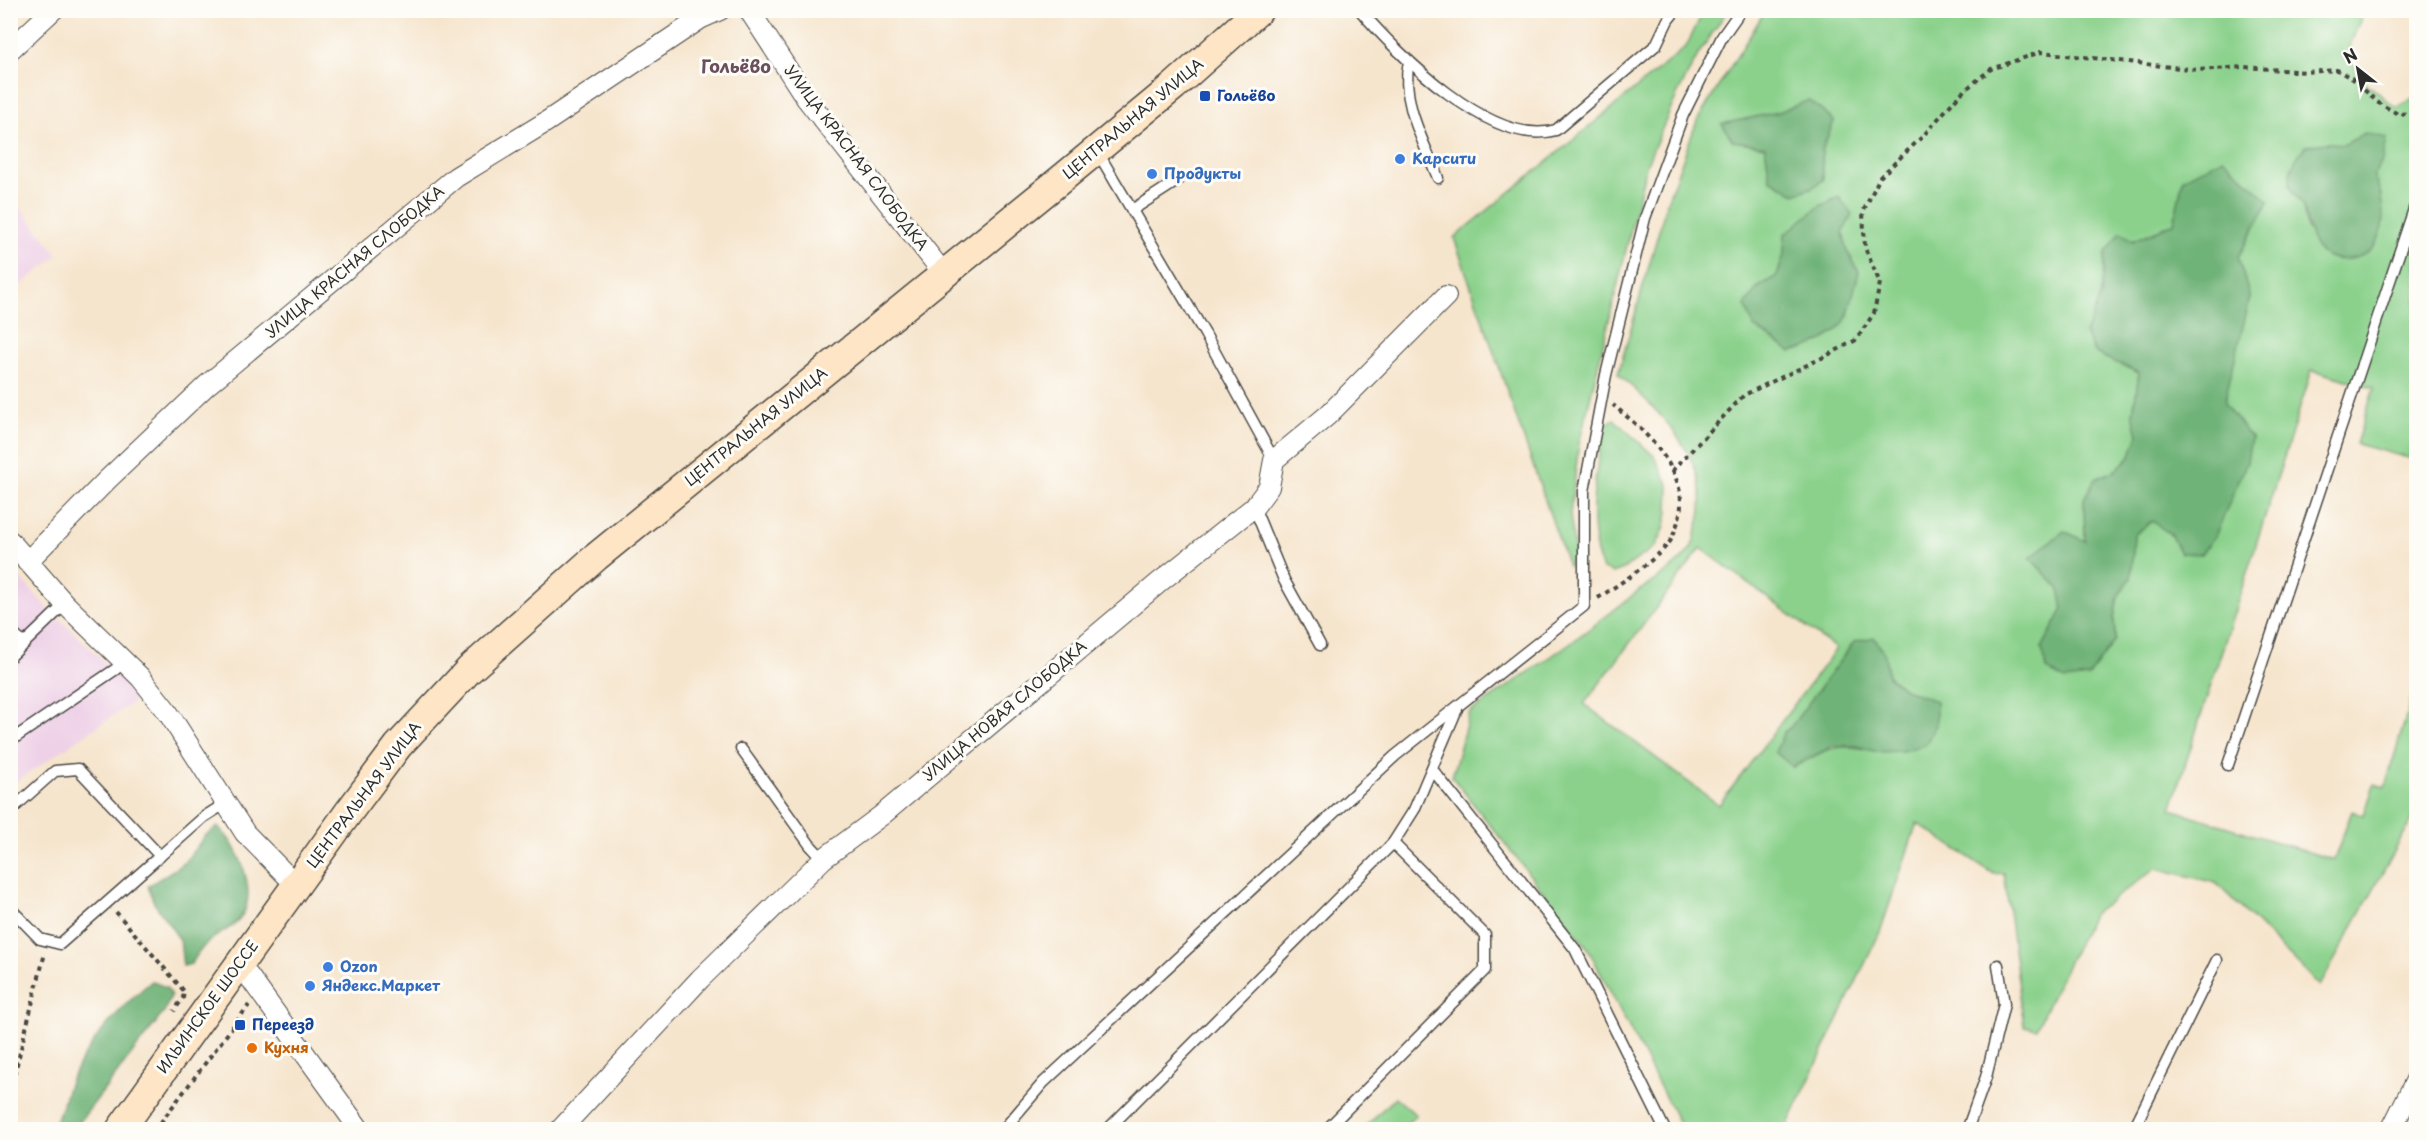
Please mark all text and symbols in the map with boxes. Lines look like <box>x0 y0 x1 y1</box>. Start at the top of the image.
north arrow <box>2328 39 2388 99</box>
text: N <box>2338 42 2361 69</box>
district label: Гольёво <box>701 52 771 79</box>
street label: ЦЕНТРАЛЬНАЯ УЛИЦА <box>1056 52 1208 184</box>
street label: УЛИЦА КРАСНАЯ СЛОБОДКА <box>780 60 935 255</box>
place label: Гольёво <box>1217 83 1275 106</box>
marker: Гольёво <box>1198 89 1212 103</box>
place label: Карсити <box>1412 146 1476 169</box>
marker: Карсити <box>1393 152 1407 166</box>
place label: Продукты <box>1164 161 1241 184</box>
marker: Продукты <box>1145 167 1159 181</box>
street label: УЛИЦА КРАСНАЯ СЛОБОДКА <box>260 179 448 343</box>
street label: ЦЕНТРАЛЬНАЯ УЛИЦА <box>679 361 832 491</box>
street label: УЛИЦА НОВАЯ СЛОБОДКА <box>917 634 1091 786</box>
street label: ЦЕНТРАЛЬНАЯ УЛИЦА <box>300 716 426 872</box>
street label: ИЛЬИНСКОЕ ШОССЕ <box>150 935 263 1078</box>
place label: Ozon <box>340 954 378 977</box>
marker: Ozon <box>321 960 335 974</box>
place label: Яндекс.Маркет <box>322 973 441 996</box>
marker: Яндекс.Маркет <box>303 979 317 993</box>
place label: Переезд <box>252 1012 314 1035</box>
marker: Переезд <box>233 1018 247 1032</box>
place label: Кухня <box>264 1035 309 1058</box>
marker: Кухня <box>245 1041 259 1055</box>

